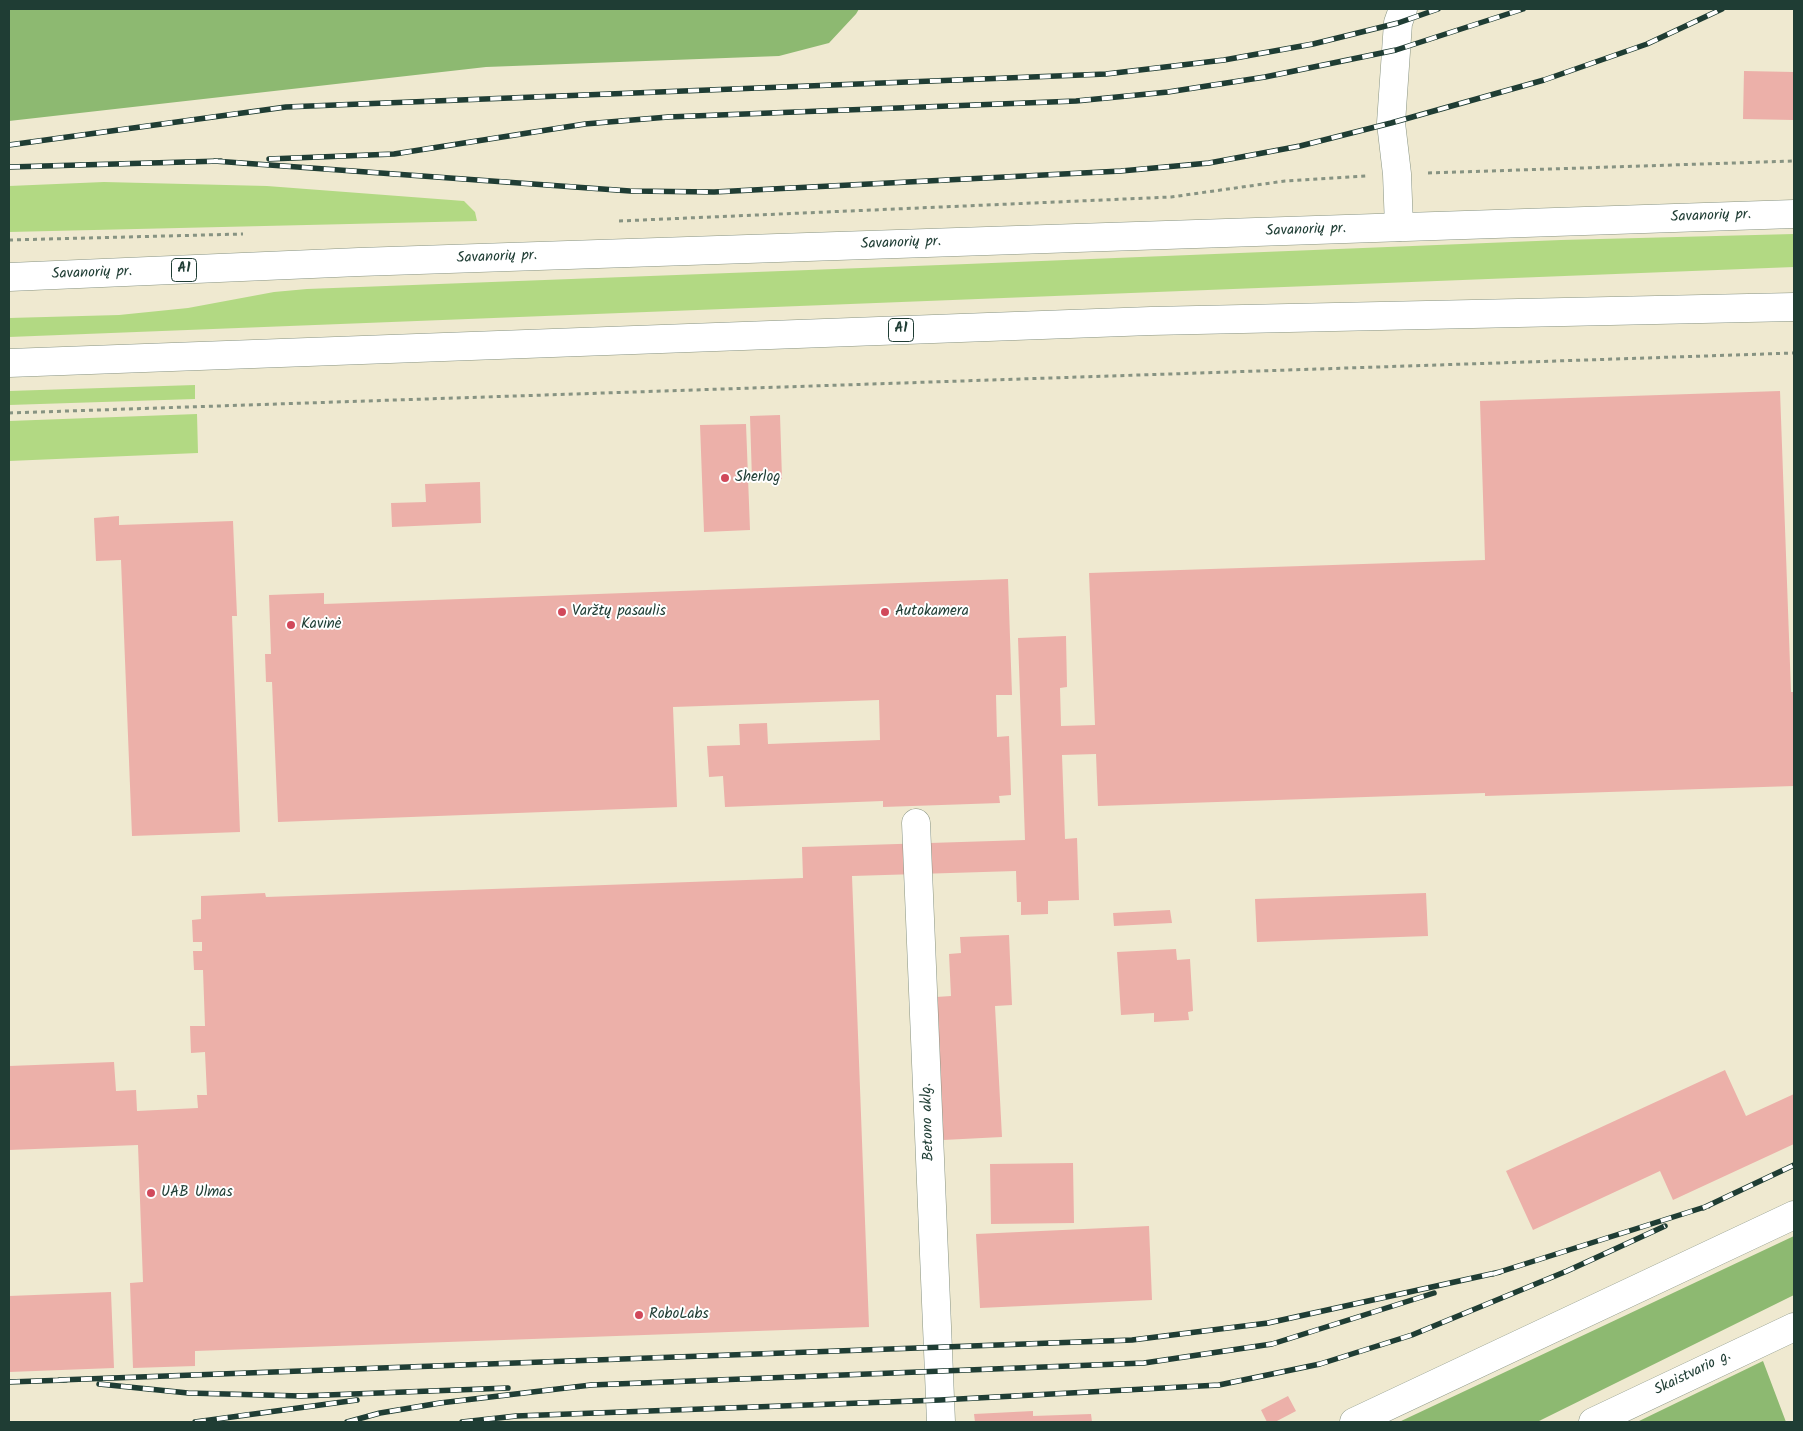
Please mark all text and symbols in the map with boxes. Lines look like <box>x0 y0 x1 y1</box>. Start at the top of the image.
street label: Savanorių pr. <box>1670 207 1752 227</box>
street label: Savanorių pr. <box>1265 221 1347 241</box>
street label: Savanorių pr. <box>860 234 942 254</box>
street label: Savanorių pr. <box>456 248 538 268</box>
road number: A1 <box>172 258 196 282</box>
street label: Savanorių pr. <box>51 264 133 284</box>
road number: A1 <box>888 318 914 342</box>
place label: Sherlog <box>735 469 780 487</box>
marker: Sherlog <box>719 472 731 484</box>
place label: Varžtų pasaulis <box>572 603 666 621</box>
place label: Autokamera <box>895 603 969 621</box>
marker: Varžtų pasaulis <box>556 606 568 618</box>
marker: Autokamera <box>879 606 891 618</box>
place label: Kavinė <box>301 616 341 634</box>
marker: Kavinė <box>285 619 297 631</box>
street label: Betono aklg. <box>919 1083 939 1161</box>
place label: UAB Ulmas <box>161 1184 233 1202</box>
marker: UAB Ulmas <box>145 1187 157 1199</box>
place label: RoboLabs <box>649 1306 709 1324</box>
marker: RoboLabs <box>633 1309 645 1321</box>
street label: Skaistvario g. <box>1652 1348 1734 1400</box>

